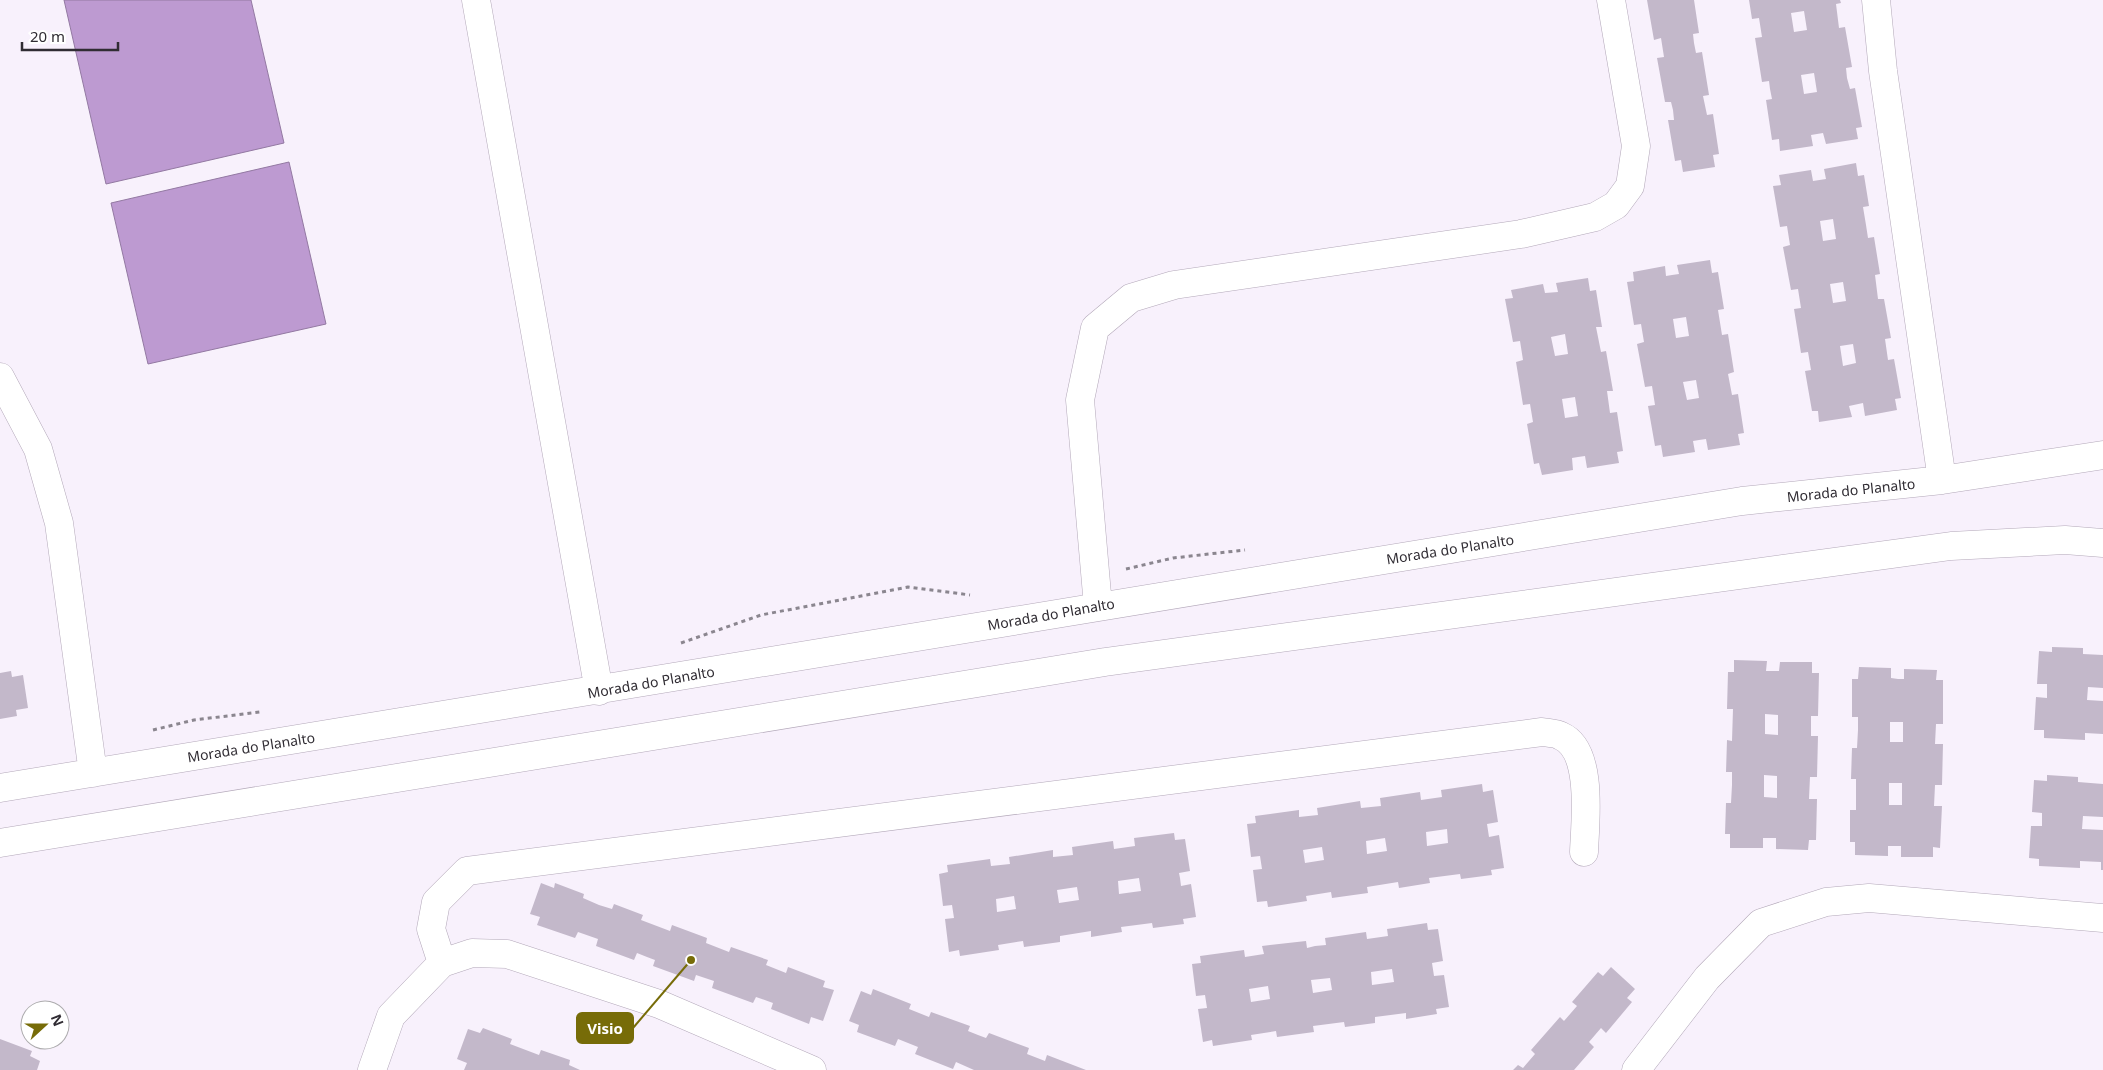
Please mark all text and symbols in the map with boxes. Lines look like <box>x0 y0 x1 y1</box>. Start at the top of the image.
scale bar <box>22 20 119 52</box>
text: 20 m <box>30 26 65 46</box>
street label: Morada do Planalto <box>1786 474 1916 506</box>
street label: Morada do Planalto <box>1385 530 1515 568</box>
street label: Morada do Planalto <box>986 593 1116 635</box>
street label: Morada do Planalto <box>586 661 716 703</box>
street label: Morada do Planalto <box>186 728 316 766</box>
north arrow <box>20 1000 70 1050</box>
text: N <box>47 1011 69 1029</box>
callout: Visio <box>577 1013 633 1043</box>
text: Visio <box>587 1018 623 1038</box>

